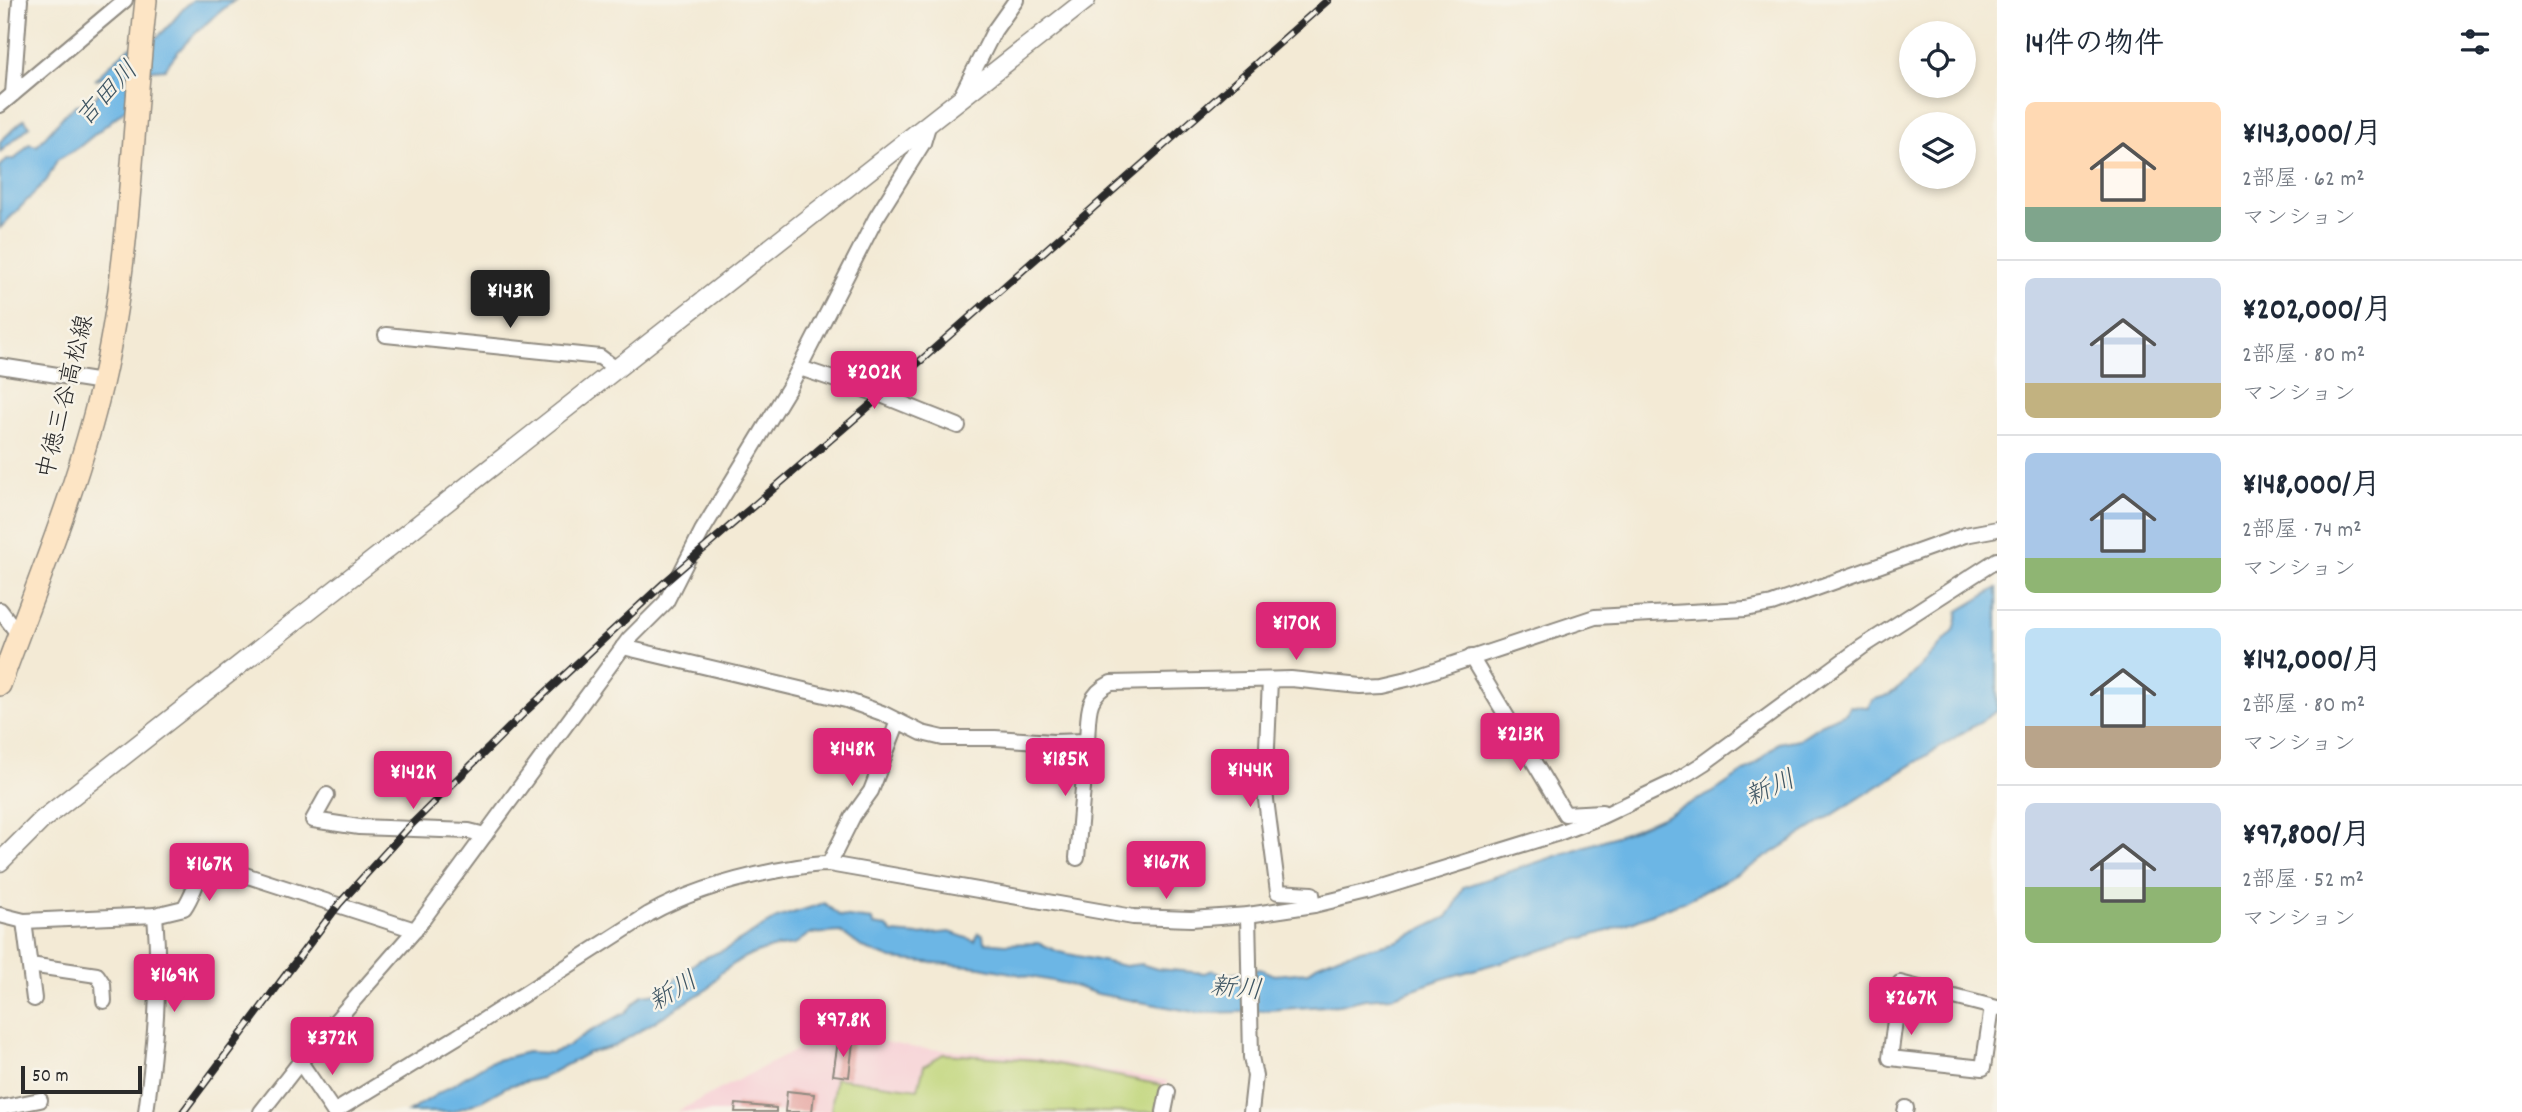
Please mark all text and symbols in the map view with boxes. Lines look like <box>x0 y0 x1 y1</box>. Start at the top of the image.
map controls <box>1899 21 1976 189</box>
button: locate <box>1899 21 1976 98</box>
icon: filters <box>2456 23 2494 61</box>
text: 14件の物件 <box>2025 25 2164 68</box>
water label: 吉田川 <box>68 54 148 136</box>
button: layers <box>1899 112 1976 189</box>
text: ¥143,000/月 <box>2242 115 2382 158</box>
icon: home <box>2081 130 2165 214</box>
text: 2部屋 · 62 m² <box>2242 164 2365 197</box>
text: マンション <box>2242 203 2356 236</box>
pin: ¥143K <box>461 270 559 330</box>
text: ¥143K <box>487 276 533 309</box>
text: ¥202,000/月 <box>2242 291 2392 334</box>
icon: home <box>2081 306 2165 390</box>
street label: 中徳三谷高松線 <box>30 311 104 483</box>
text: 2部屋 · 80 m² <box>2242 340 2365 373</box>
pin: ¥202K <box>825 352 923 411</box>
text: ¥202K <box>847 357 901 390</box>
text: マンション <box>2242 379 2356 412</box>
text: ¥148,000/月 <box>2242 466 2381 509</box>
icon: home <box>2081 481 2165 565</box>
text: 2部屋 · 74 m² <box>2242 515 2362 548</box>
text: マンション <box>2242 554 2356 587</box>
pin: ¥170K <box>1247 602 1345 662</box>
text: ¥170K <box>1272 608 1320 641</box>
text: ¥142,000/月 <box>2242 641 2382 684</box>
icon: home <box>2081 656 2165 740</box>
text: 2部屋 · 80 m² <box>2242 690 2365 723</box>
pin: ¥213K <box>1471 714 1569 773</box>
text: ¥213K <box>1496 719 1544 752</box>
pin: ¥148K <box>803 728 901 788</box>
text: マンション <box>2242 729 2356 762</box>
text: ¥148K <box>829 734 875 767</box>
pin: ¥185K <box>1016 738 1114 798</box>
text: ¥185K <box>1042 744 1088 777</box>
pin: ¥144K <box>1201 750 1299 809</box>
pin: ¥142K <box>364 752 462 811</box>
text: ¥144K <box>1227 755 1273 788</box>
text: ¥142K <box>390 757 436 790</box>
water label: 新川 <box>1740 763 1802 817</box>
text: ¥97,800/月 <box>2242 816 2371 859</box>
icon: home <box>2081 831 2165 915</box>
pin: ¥167K <box>1117 842 1215 901</box>
pin: ¥167K <box>160 844 258 903</box>
text: ¥167K <box>1143 847 1189 880</box>
text: ¥167K <box>186 849 232 882</box>
text: 2部屋 · 52 m² <box>2242 865 2364 898</box>
text: マンション <box>2242 904 2356 937</box>
pin: ¥169K <box>125 954 223 1014</box>
text: ¥169K <box>150 960 198 993</box>
water label: 新川 <box>642 964 706 1022</box>
water label: 新川 <box>1208 969 1264 1011</box>
pin: ¥267K <box>1862 978 1960 1037</box>
text: ¥267K <box>1885 983 1937 1016</box>
pin: ¥97.8K <box>786 1000 900 1059</box>
text: ¥97.8K <box>816 1005 870 1038</box>
pin: ¥372K <box>283 1018 381 1077</box>
text: ¥372K <box>307 1023 357 1056</box>
scale bar <box>21 1063 142 1095</box>
text: 50 m <box>32 1064 69 1091</box>

